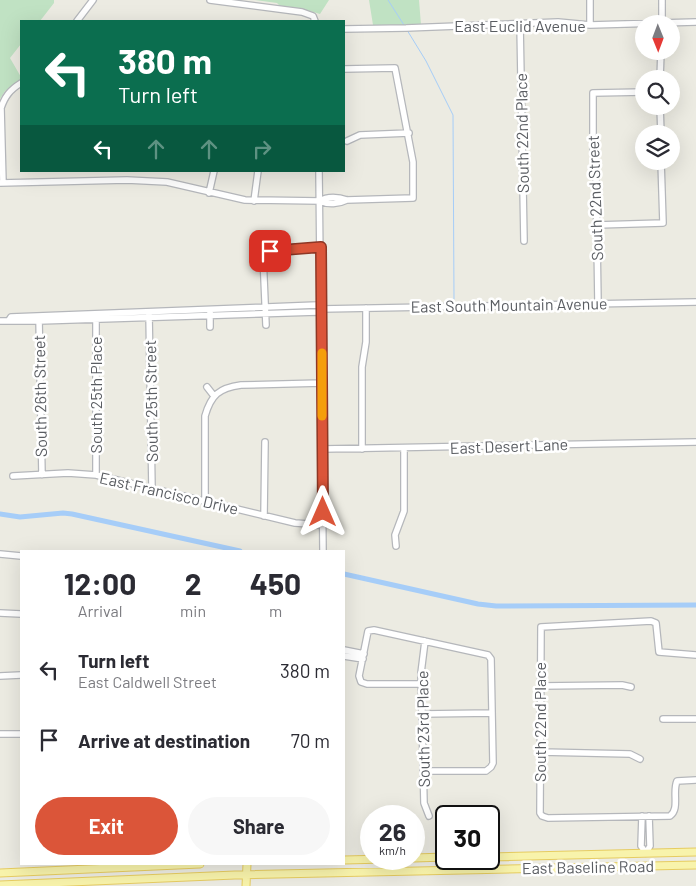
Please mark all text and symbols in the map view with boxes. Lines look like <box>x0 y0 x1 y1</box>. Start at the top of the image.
north arrow <box>635 15 680 60</box>
map controls <box>635 15 680 170</box>
street label: East Euclid Avenue <box>454 16 586 35</box>
text: 380 m <box>118 39 212 81</box>
icon: left <box>35 40 100 105</box>
button: search <box>635 70 680 115</box>
street label: South 22nd Place <box>511 73 532 193</box>
text: Turn left <box>118 81 198 107</box>
button: layers <box>635 125 680 170</box>
icon: left <box>89 135 117 163</box>
icon: ahead <box>142 135 170 163</box>
icon: ahead <box>195 135 223 163</box>
icon: right <box>248 135 276 163</box>
street label: South 22nd Street <box>583 135 606 261</box>
pin <box>249 230 291 272</box>
icon: arrive <box>256 237 284 265</box>
street label: East South Mountain Avenue <box>410 293 608 316</box>
street label: South 26th Street <box>29 335 50 457</box>
street label: South 25th Place <box>86 337 105 453</box>
street label: South 25th Street <box>140 340 161 462</box>
street label: East Desert Lane <box>449 434 568 457</box>
street label: East Francisco Drive <box>98 467 240 518</box>
position arrow <box>296 485 348 537</box>
text: 12:00 <box>64 565 136 601</box>
text: 2 <box>185 565 201 601</box>
text: 450 <box>250 565 301 601</box>
text: Arrival <box>78 601 122 620</box>
text: min <box>180 601 206 620</box>
text: m <box>269 601 282 620</box>
text: Turn left <box>78 649 149 672</box>
icon: left <box>35 656 63 684</box>
text: 380 m <box>280 659 330 682</box>
street label: South 22nd Place <box>530 662 549 782</box>
street label: South 23rd Place <box>412 670 433 788</box>
text: East Caldwell Street <box>78 672 217 691</box>
icon: arrive <box>35 726 63 754</box>
text: Arrive at destination <box>78 729 250 752</box>
text: 70 m <box>291 729 330 752</box>
button: Exit <box>35 797 178 855</box>
button: Share <box>188 797 330 855</box>
speed limit sign: 30 <box>435 805 500 870</box>
text: 26 <box>379 816 406 846</box>
text: km/h <box>379 843 406 857</box>
street label: East Baseline Road <box>522 856 654 877</box>

